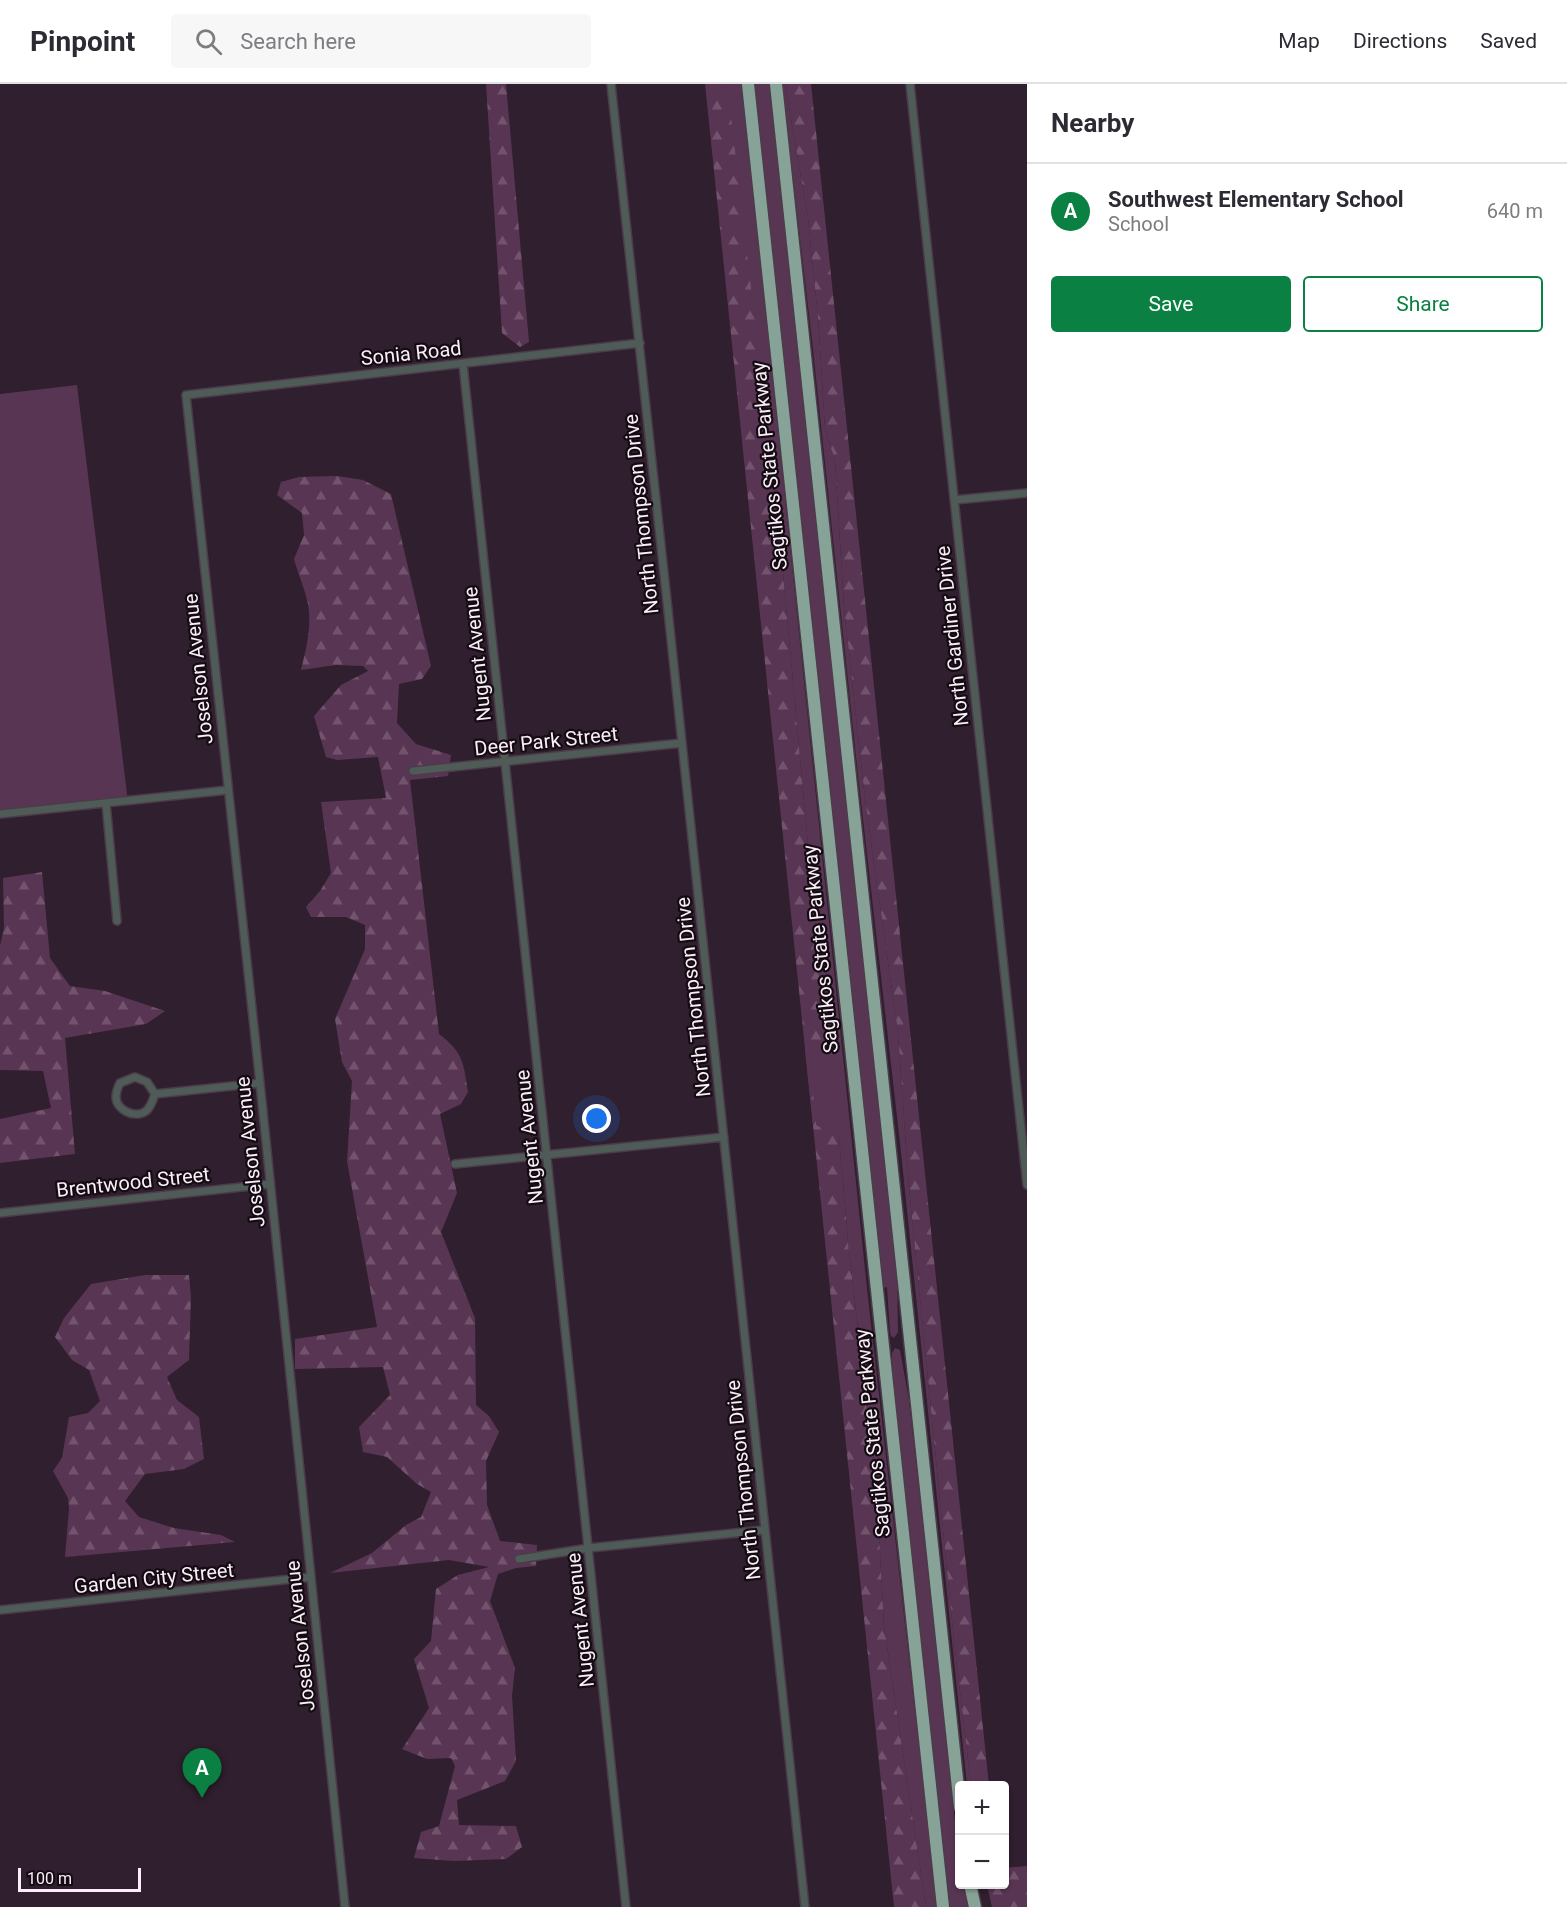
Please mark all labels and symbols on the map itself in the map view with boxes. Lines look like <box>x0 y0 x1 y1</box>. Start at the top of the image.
street label: Sonia Road <box>360 336 462 370</box>
street label: Sagtikos State Parkway <box>746 360 792 571</box>
street label: North Thompson Drive <box>619 413 663 615</box>
street label: North Gardiner Drive <box>931 545 973 727</box>
street label: Nugent Avenue <box>458 586 496 722</box>
street label: Joselson Avenue <box>178 592 218 746</box>
street label: Deer Park Street <box>473 722 619 760</box>
street label: Sagtikos State Parkway <box>797 843 843 1054</box>
street label: North Thompson Drive <box>671 896 715 1098</box>
street label: Nugent Avenue <box>510 1069 548 1205</box>
street label: Joselson Avenue <box>230 1075 270 1229</box>
your location <box>582 1104 611 1133</box>
street label: Brentwood Street <box>55 1162 211 1202</box>
street label: Sagtikos State Parkway <box>849 1327 895 1538</box>
street label: North Thompson Drive <box>721 1379 765 1581</box>
street label: Nugent Avenue <box>561 1552 599 1688</box>
street label: Garden City Street <box>73 1558 235 1598</box>
street label: Joselson Avenue <box>280 1559 320 1713</box>
pin: A <box>182 1748 222 1798</box>
scale bar <box>18 1865 141 1892</box>

